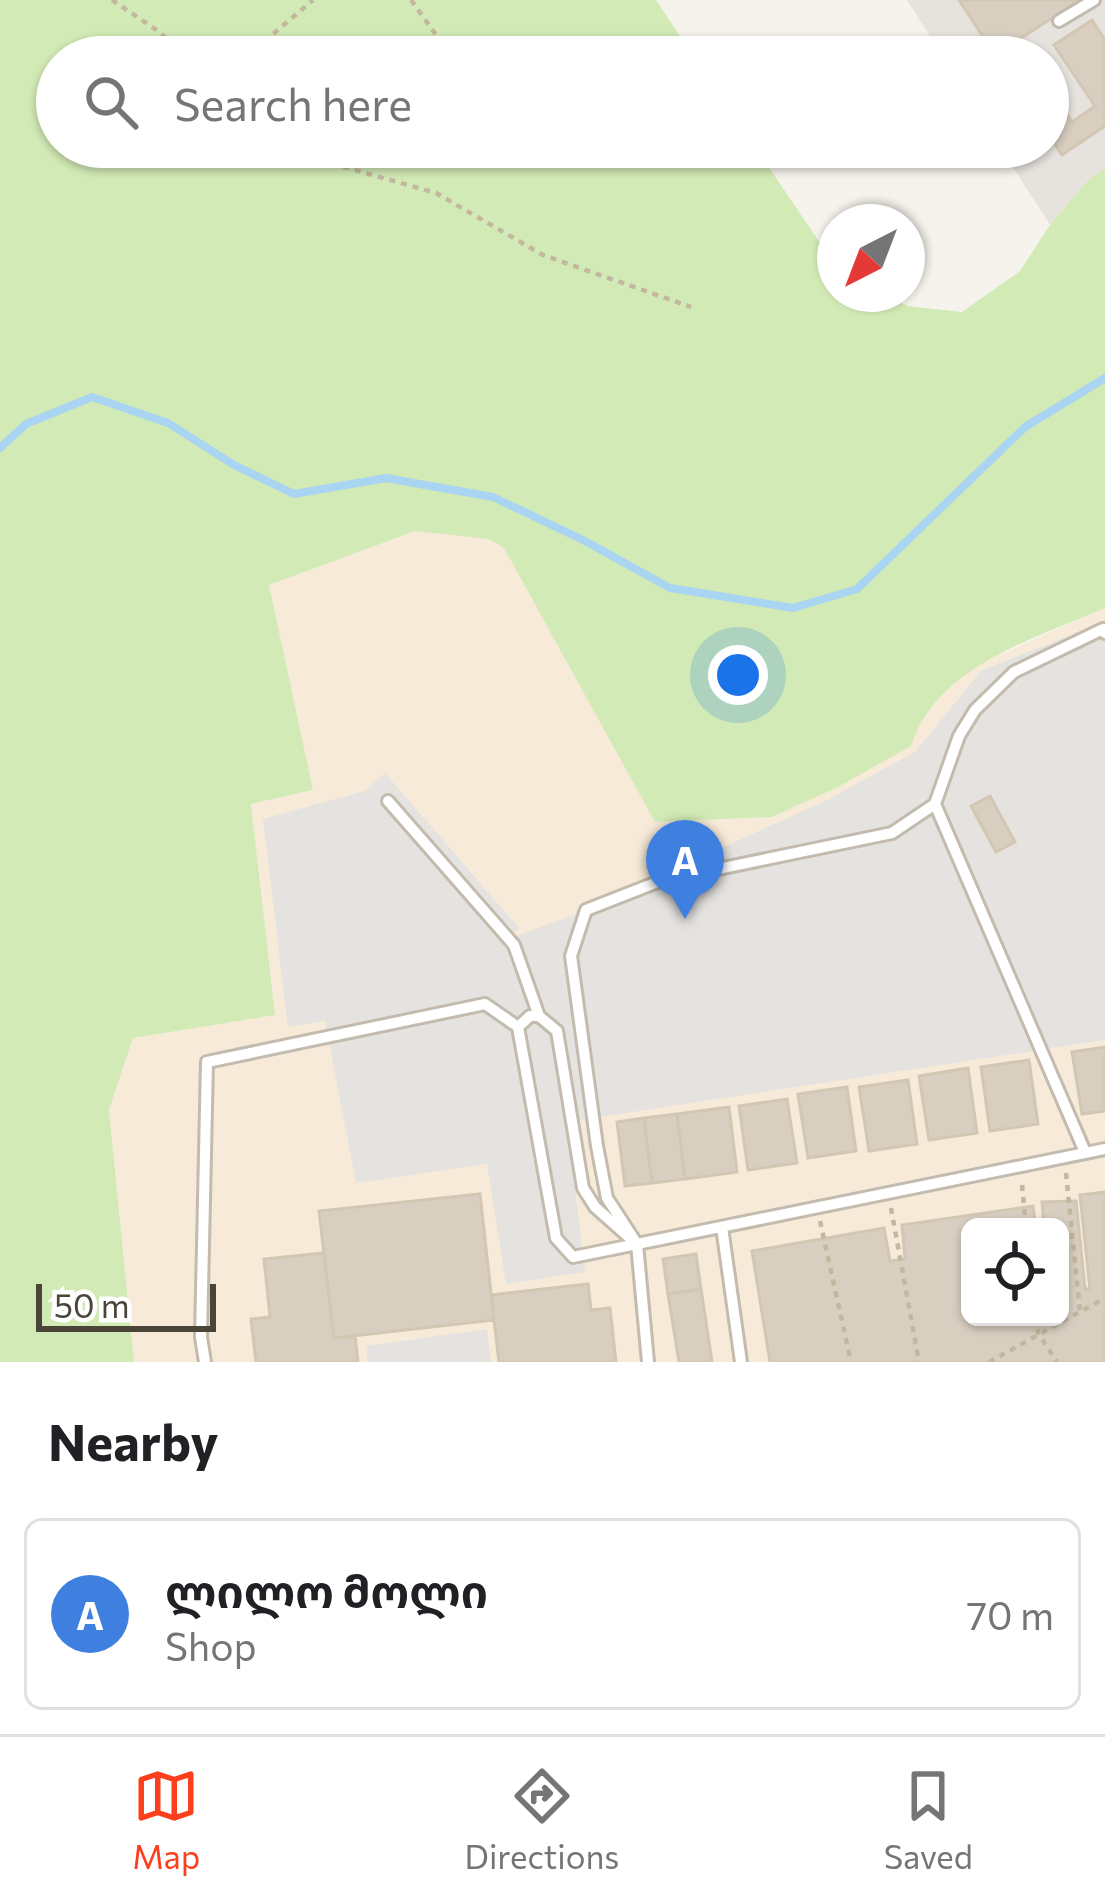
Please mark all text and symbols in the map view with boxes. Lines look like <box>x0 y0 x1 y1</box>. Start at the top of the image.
search box <box>36 36 1069 168</box>
icon: search <box>78 69 144 135</box>
text: Search here <box>174 75 412 130</box>
north arrow <box>817 204 925 312</box>
your location <box>708 645 768 705</box>
pin: A <box>646 820 724 919</box>
map controls <box>961 1218 1069 1326</box>
button: locate <box>961 1218 1069 1326</box>
scale bar <box>36 1278 216 1331</box>
text: 50 m <box>54 1284 130 1325</box>
text: Nearby <box>48 1409 218 1472</box>
text: ლილო მოლი <box>165 1562 488 1617</box>
text: A <box>76 1590 104 1638</box>
text: 70 m <box>967 1590 1054 1638</box>
text: Shop <box>165 1621 257 1669</box>
tab: Map <box>132 1763 200 1876</box>
tab: Directions <box>465 1763 619 1876</box>
tab: Saved <box>884 1763 973 1876</box>

